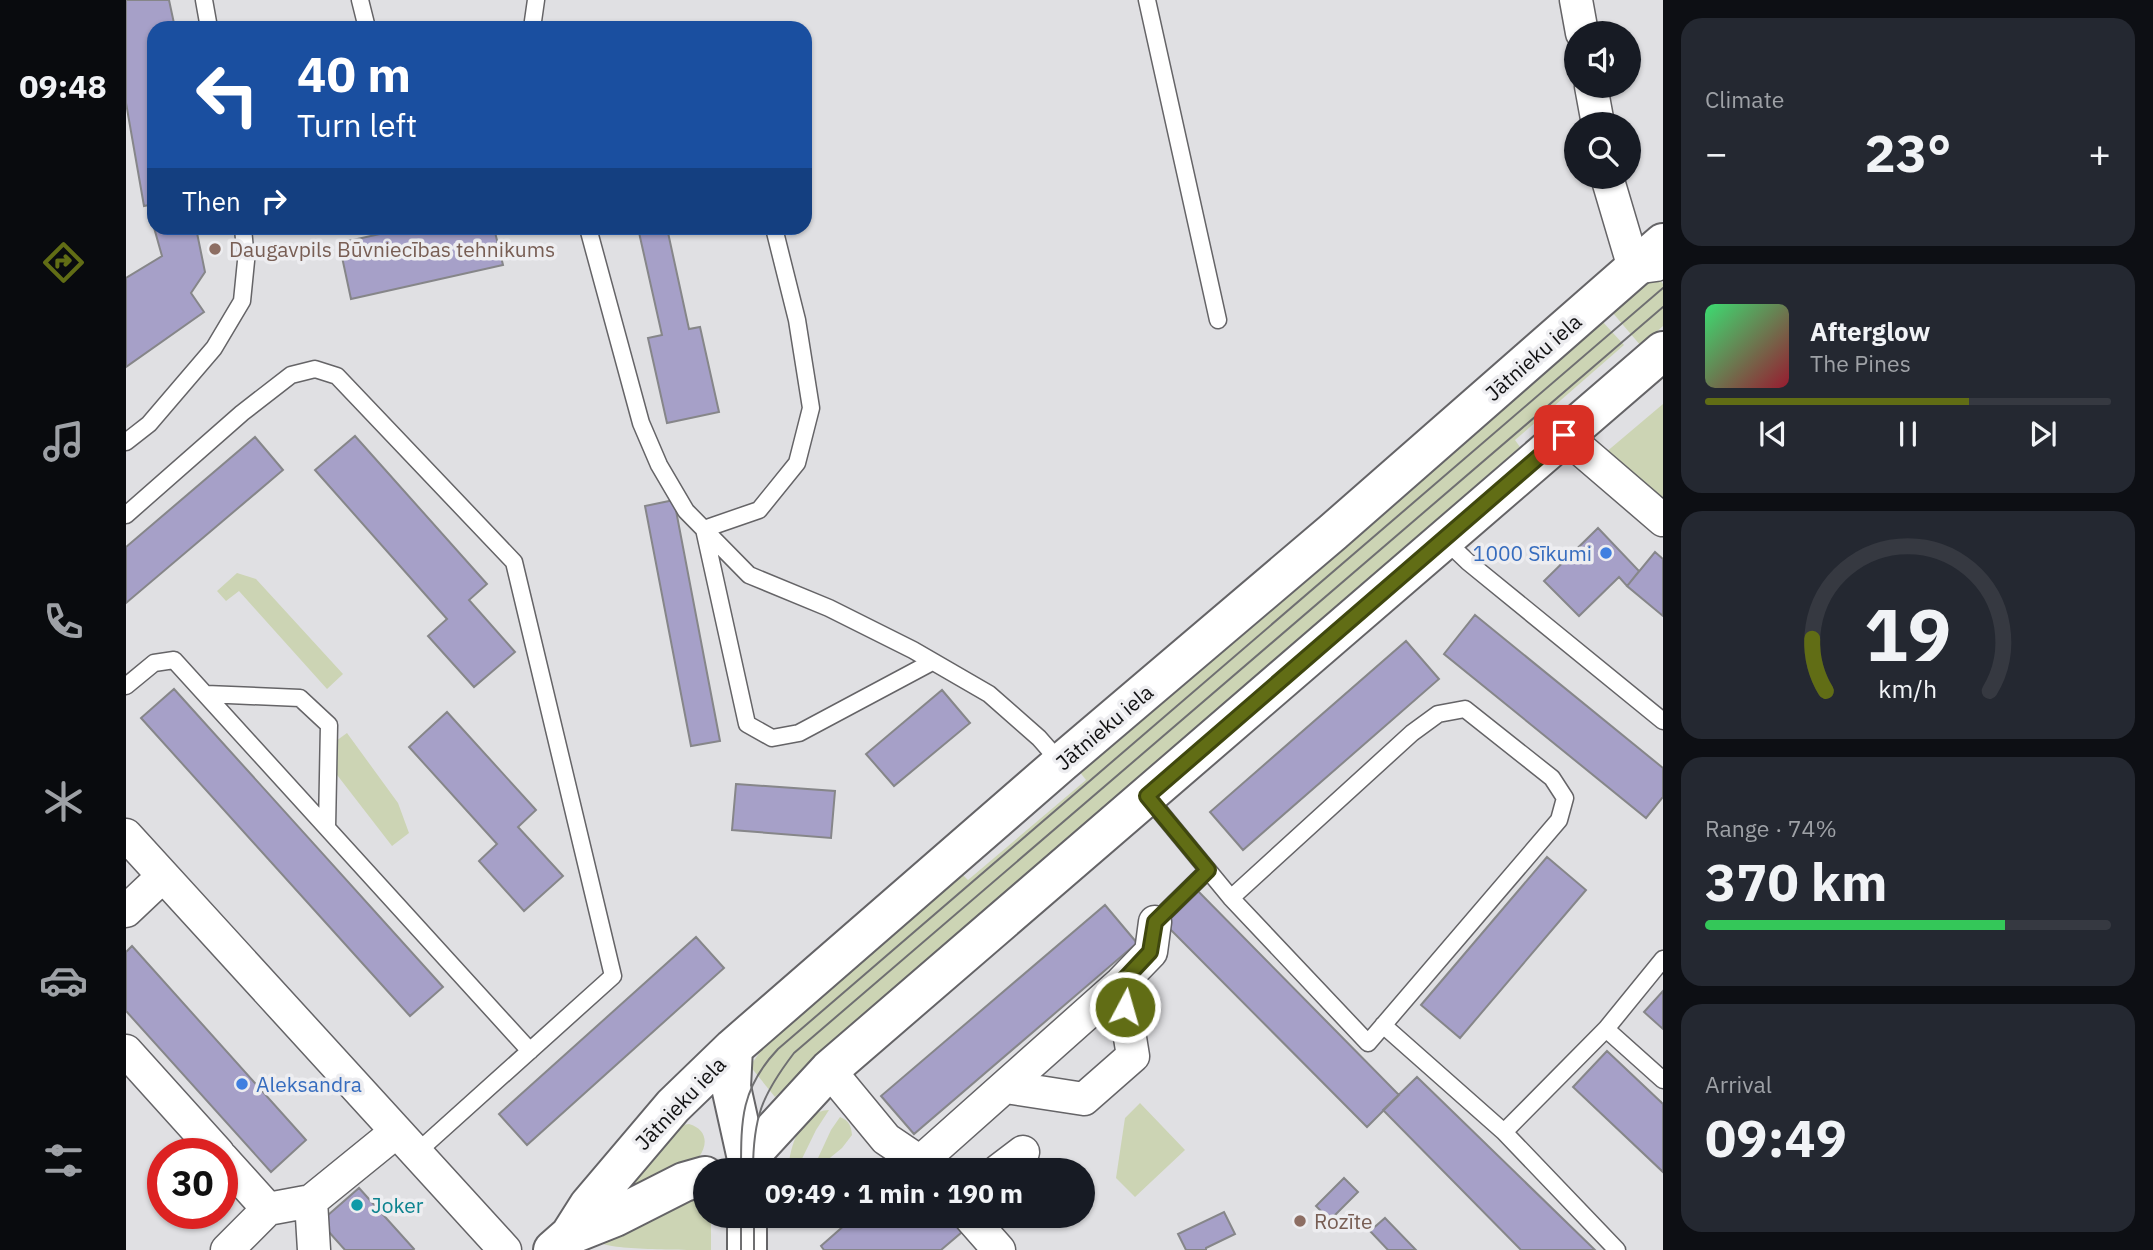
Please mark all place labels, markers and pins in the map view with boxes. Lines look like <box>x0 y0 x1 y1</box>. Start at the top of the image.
place label: Daugavpils Būvniecības tehnikums <box>229 235 555 263</box>
marker: Daugavpils Būvniecības tehnikums <box>207 241 223 257</box>
pin <box>1534 405 1594 465</box>
place label: 1000 Sīkumi <box>1473 539 1592 567</box>
marker: 1000 Sīkumi <box>1598 545 1614 561</box>
place label: Aleksandra <box>256 1070 362 1098</box>
marker: Aleksandra <box>234 1076 250 1092</box>
place label: Joker <box>371 1191 424 1219</box>
marker: Joker <box>349 1197 365 1213</box>
place label: Rozīte <box>1314 1207 1373 1235</box>
marker: Rozīte <box>1292 1213 1308 1229</box>

